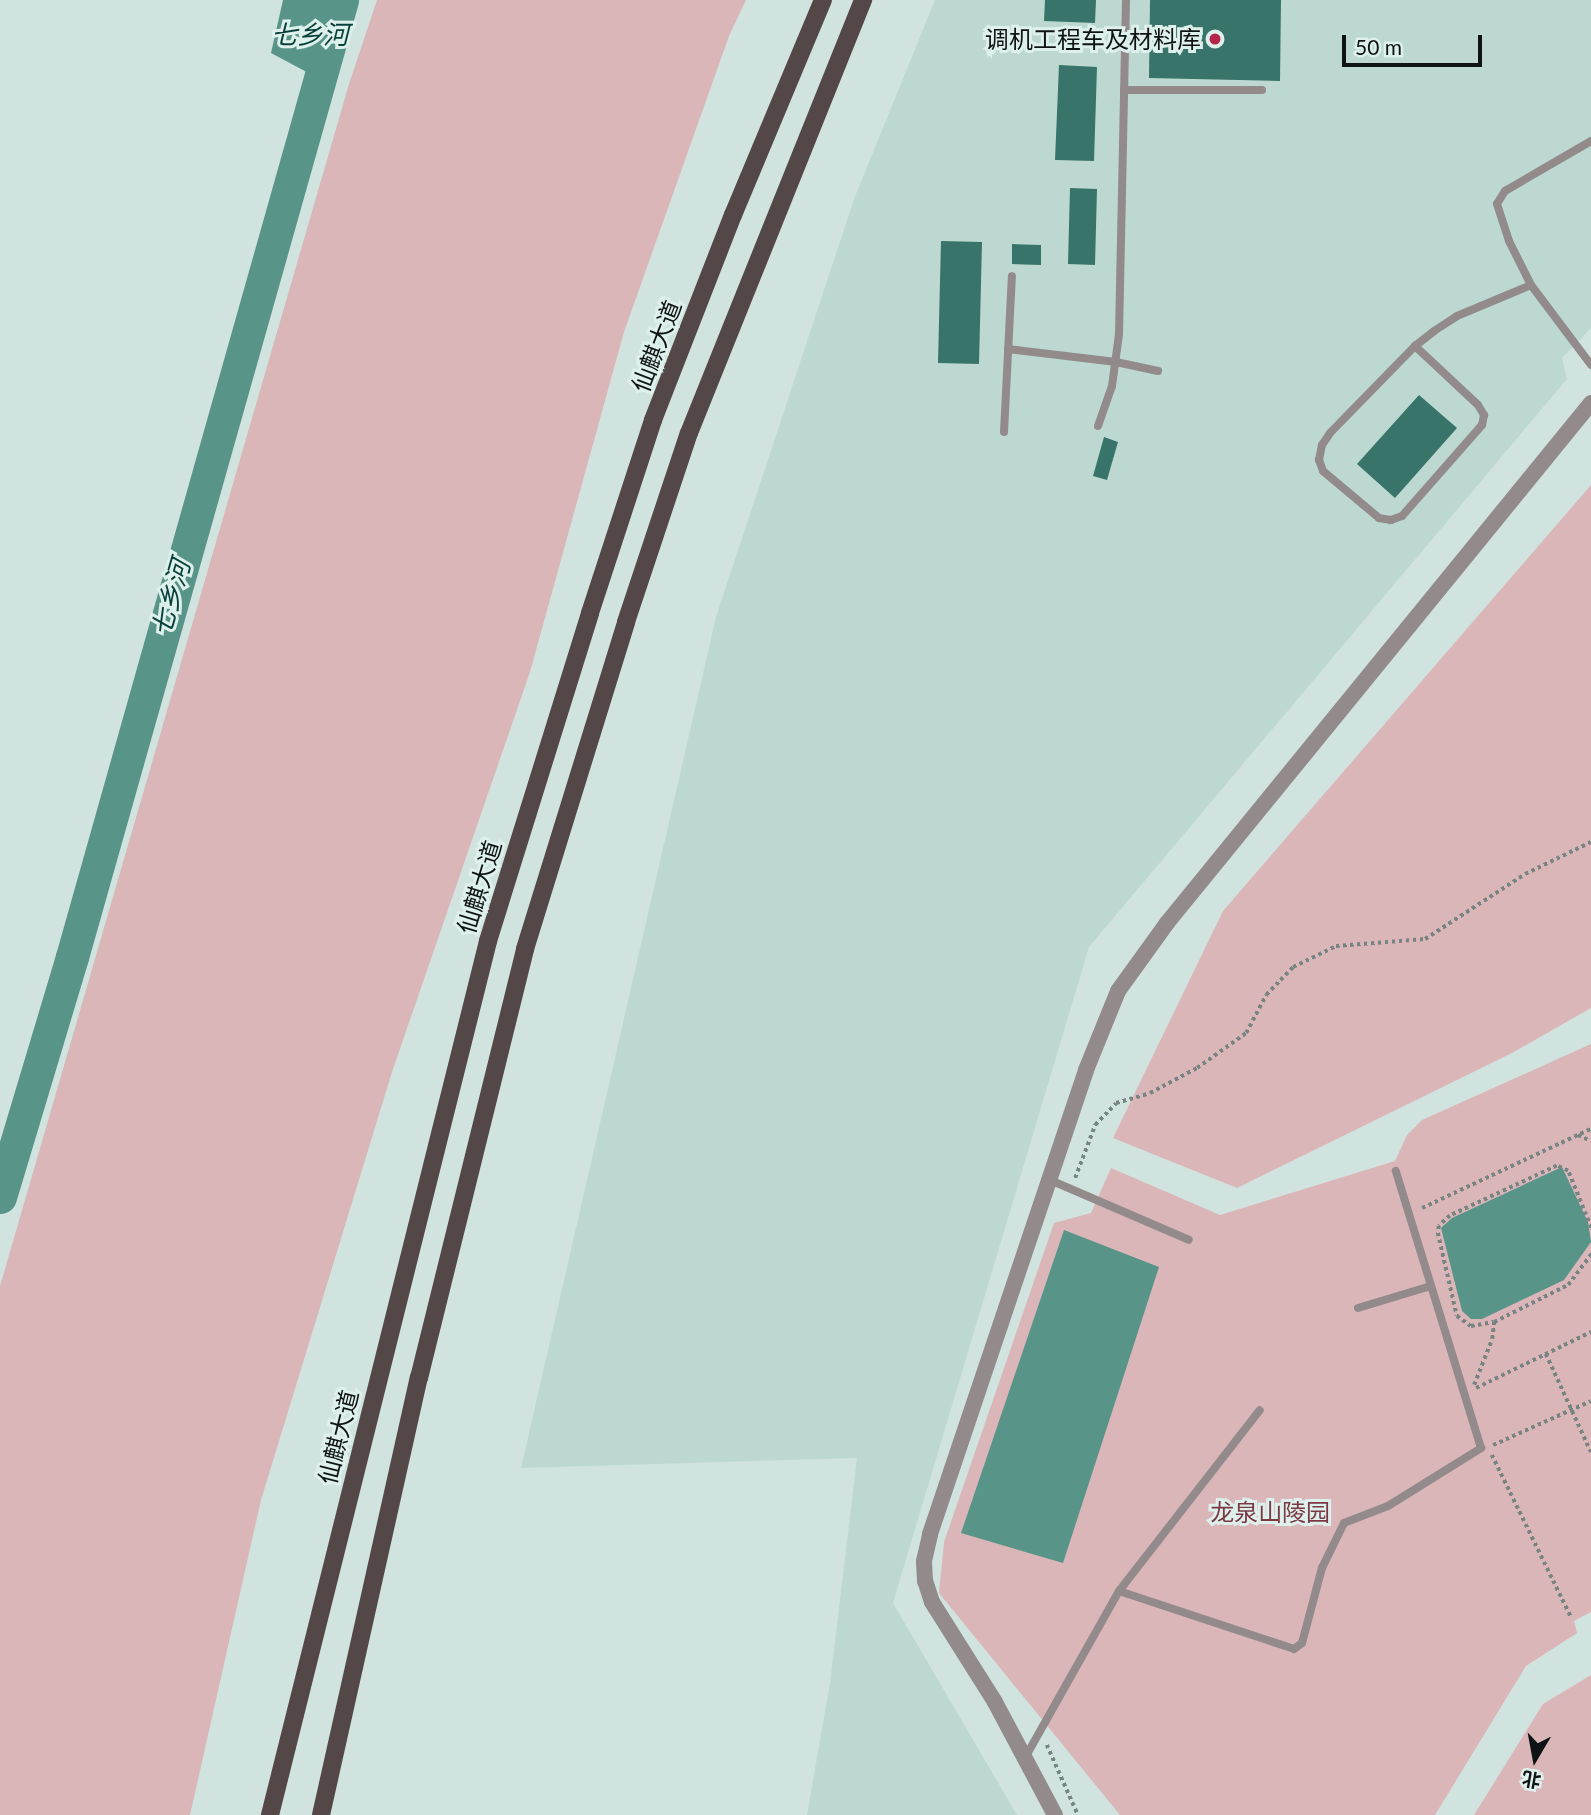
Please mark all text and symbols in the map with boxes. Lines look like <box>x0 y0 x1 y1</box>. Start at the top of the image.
water label: 七乡河 <box>271 19 349 51</box>
scale bar <box>1346 21 1486 65</box>
place label: 调机工程车及材料库 <box>985 25 1201 53</box>
marker: 调机工程车及材料库 <box>1207 31 1223 47</box>
text: 50 m <box>1355 34 1402 59</box>
street label: 仙麒大道 <box>625 296 687 396</box>
water label: 七乡河 <box>145 556 197 640</box>
street label: 仙麒大道 <box>451 837 507 937</box>
street label: 仙麒大道 <box>312 1387 364 1487</box>
park label: 龙泉山陵园 <box>1210 1498 1330 1526</box>
north arrow <box>1500 1724 1570 1794</box>
text: 北 <box>1520 1767 1543 1793</box>

